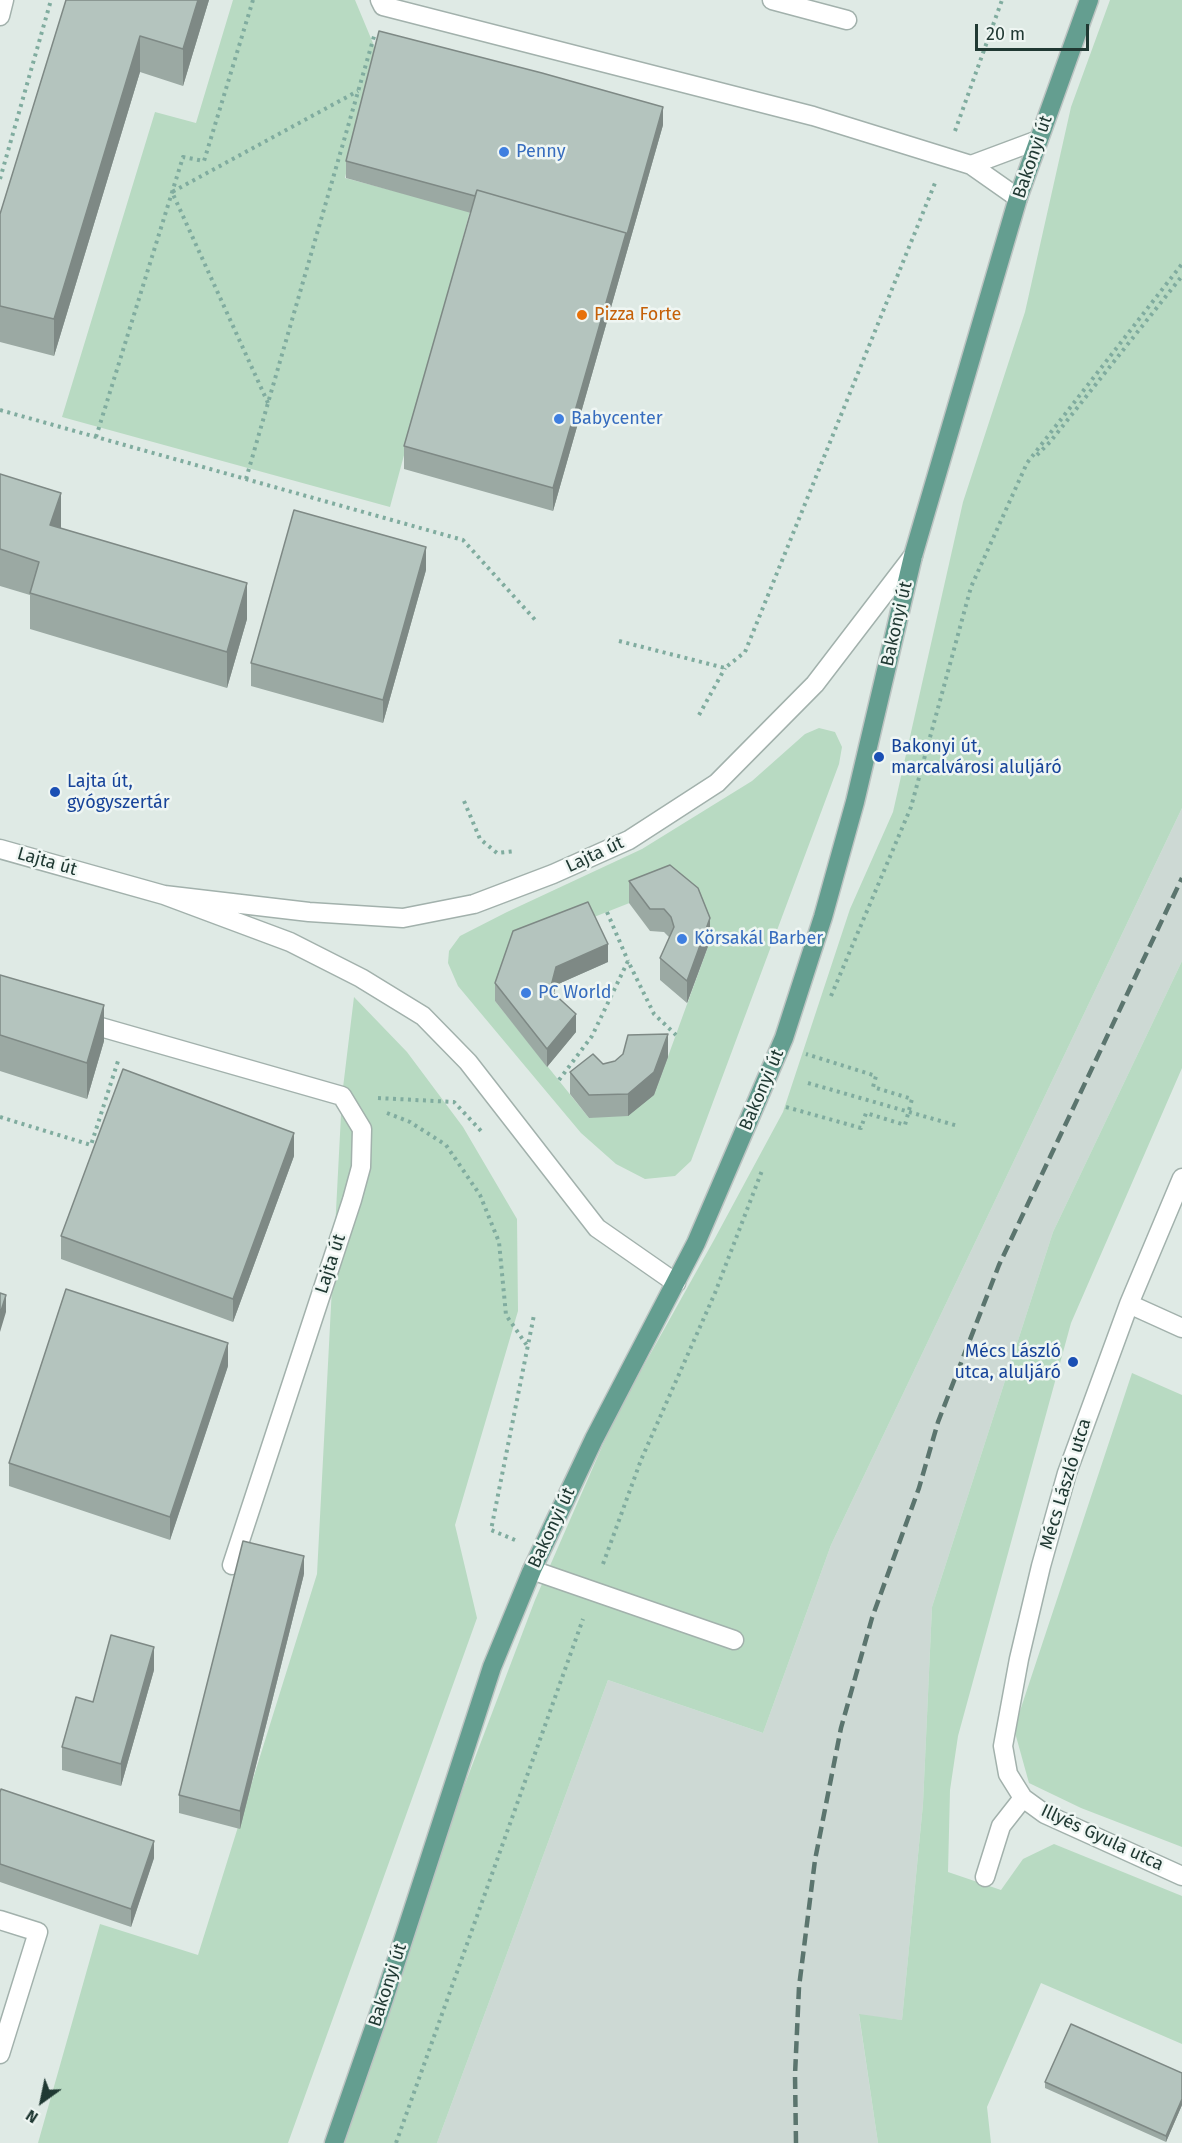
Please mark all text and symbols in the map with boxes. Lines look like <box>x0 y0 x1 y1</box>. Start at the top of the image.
scale bar <box>978 12 1092 50</box>
text: 20 m <box>986 23 1025 45</box>
street label: Bakonyi út <box>1009 113 1057 201</box>
place label: Penny <box>516 141 566 163</box>
marker: Penny <box>497 145 511 159</box>
place label: Pizza Forte <box>594 304 681 326</box>
marker: Pizza Forte <box>575 308 589 322</box>
place label: Babycenter <box>571 408 663 430</box>
marker: Babycenter <box>552 412 566 426</box>
street label: Bakonyi út <box>877 579 917 669</box>
place label: Bakonyi út, marcalvárosi aluljáró <box>891 736 1062 778</box>
marker: Bakonyi út, marcalvárosi aluljáró <box>872 750 886 764</box>
place label: Lajta út, gyógyszertár <box>67 771 170 814</box>
marker: Lajta út, gyógyszertár <box>48 785 62 799</box>
street label: Lajta út <box>563 832 627 878</box>
street label: Lajta út <box>15 843 79 881</box>
place label: Körsakál Barber <box>694 928 823 950</box>
marker: Körsakál Barber <box>675 932 689 946</box>
place label: PC World <box>538 982 611 1004</box>
marker: PC World <box>519 986 533 1000</box>
street label: Bakonyi út <box>735 1046 789 1134</box>
street label: Lajta út <box>311 1231 351 1297</box>
place label: Mécs László utca, aluljáró <box>955 1341 1061 1384</box>
marker: Mécs László utca, aluljáró <box>1066 1355 1080 1369</box>
street label: Mécs László utca <box>1036 1416 1096 1552</box>
street label: Bakonyi út <box>524 1484 580 1572</box>
street label: Illyés Gyula utca <box>1037 1800 1167 1876</box>
street label: Bakonyi út <box>364 1941 412 2029</box>
north arrow <box>12 2071 72 2131</box>
text: N <box>22 2106 42 2127</box>

